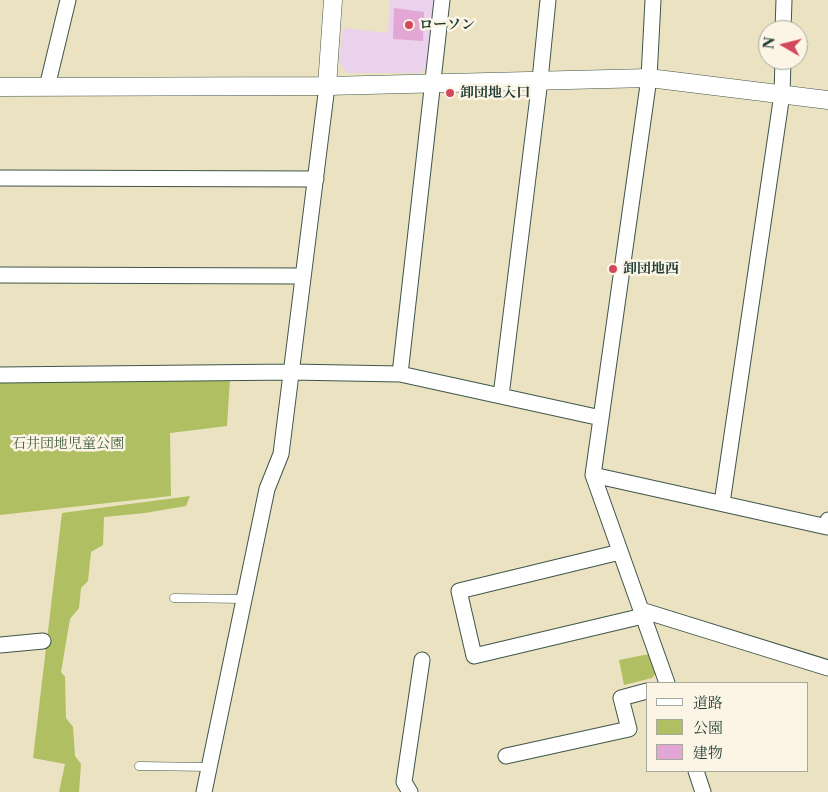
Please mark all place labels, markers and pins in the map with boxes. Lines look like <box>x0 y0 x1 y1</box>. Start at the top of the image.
place label: ローソン <box>419 17 475 33</box>
marker: ローソン <box>403 19 415 31</box>
place label: 卸団地入口 <box>460 85 530 101</box>
marker: 卸団地入口 <box>444 87 456 99</box>
place label: 卸団地西 <box>623 261 679 277</box>
marker: 卸団地西 <box>607 263 619 275</box>

